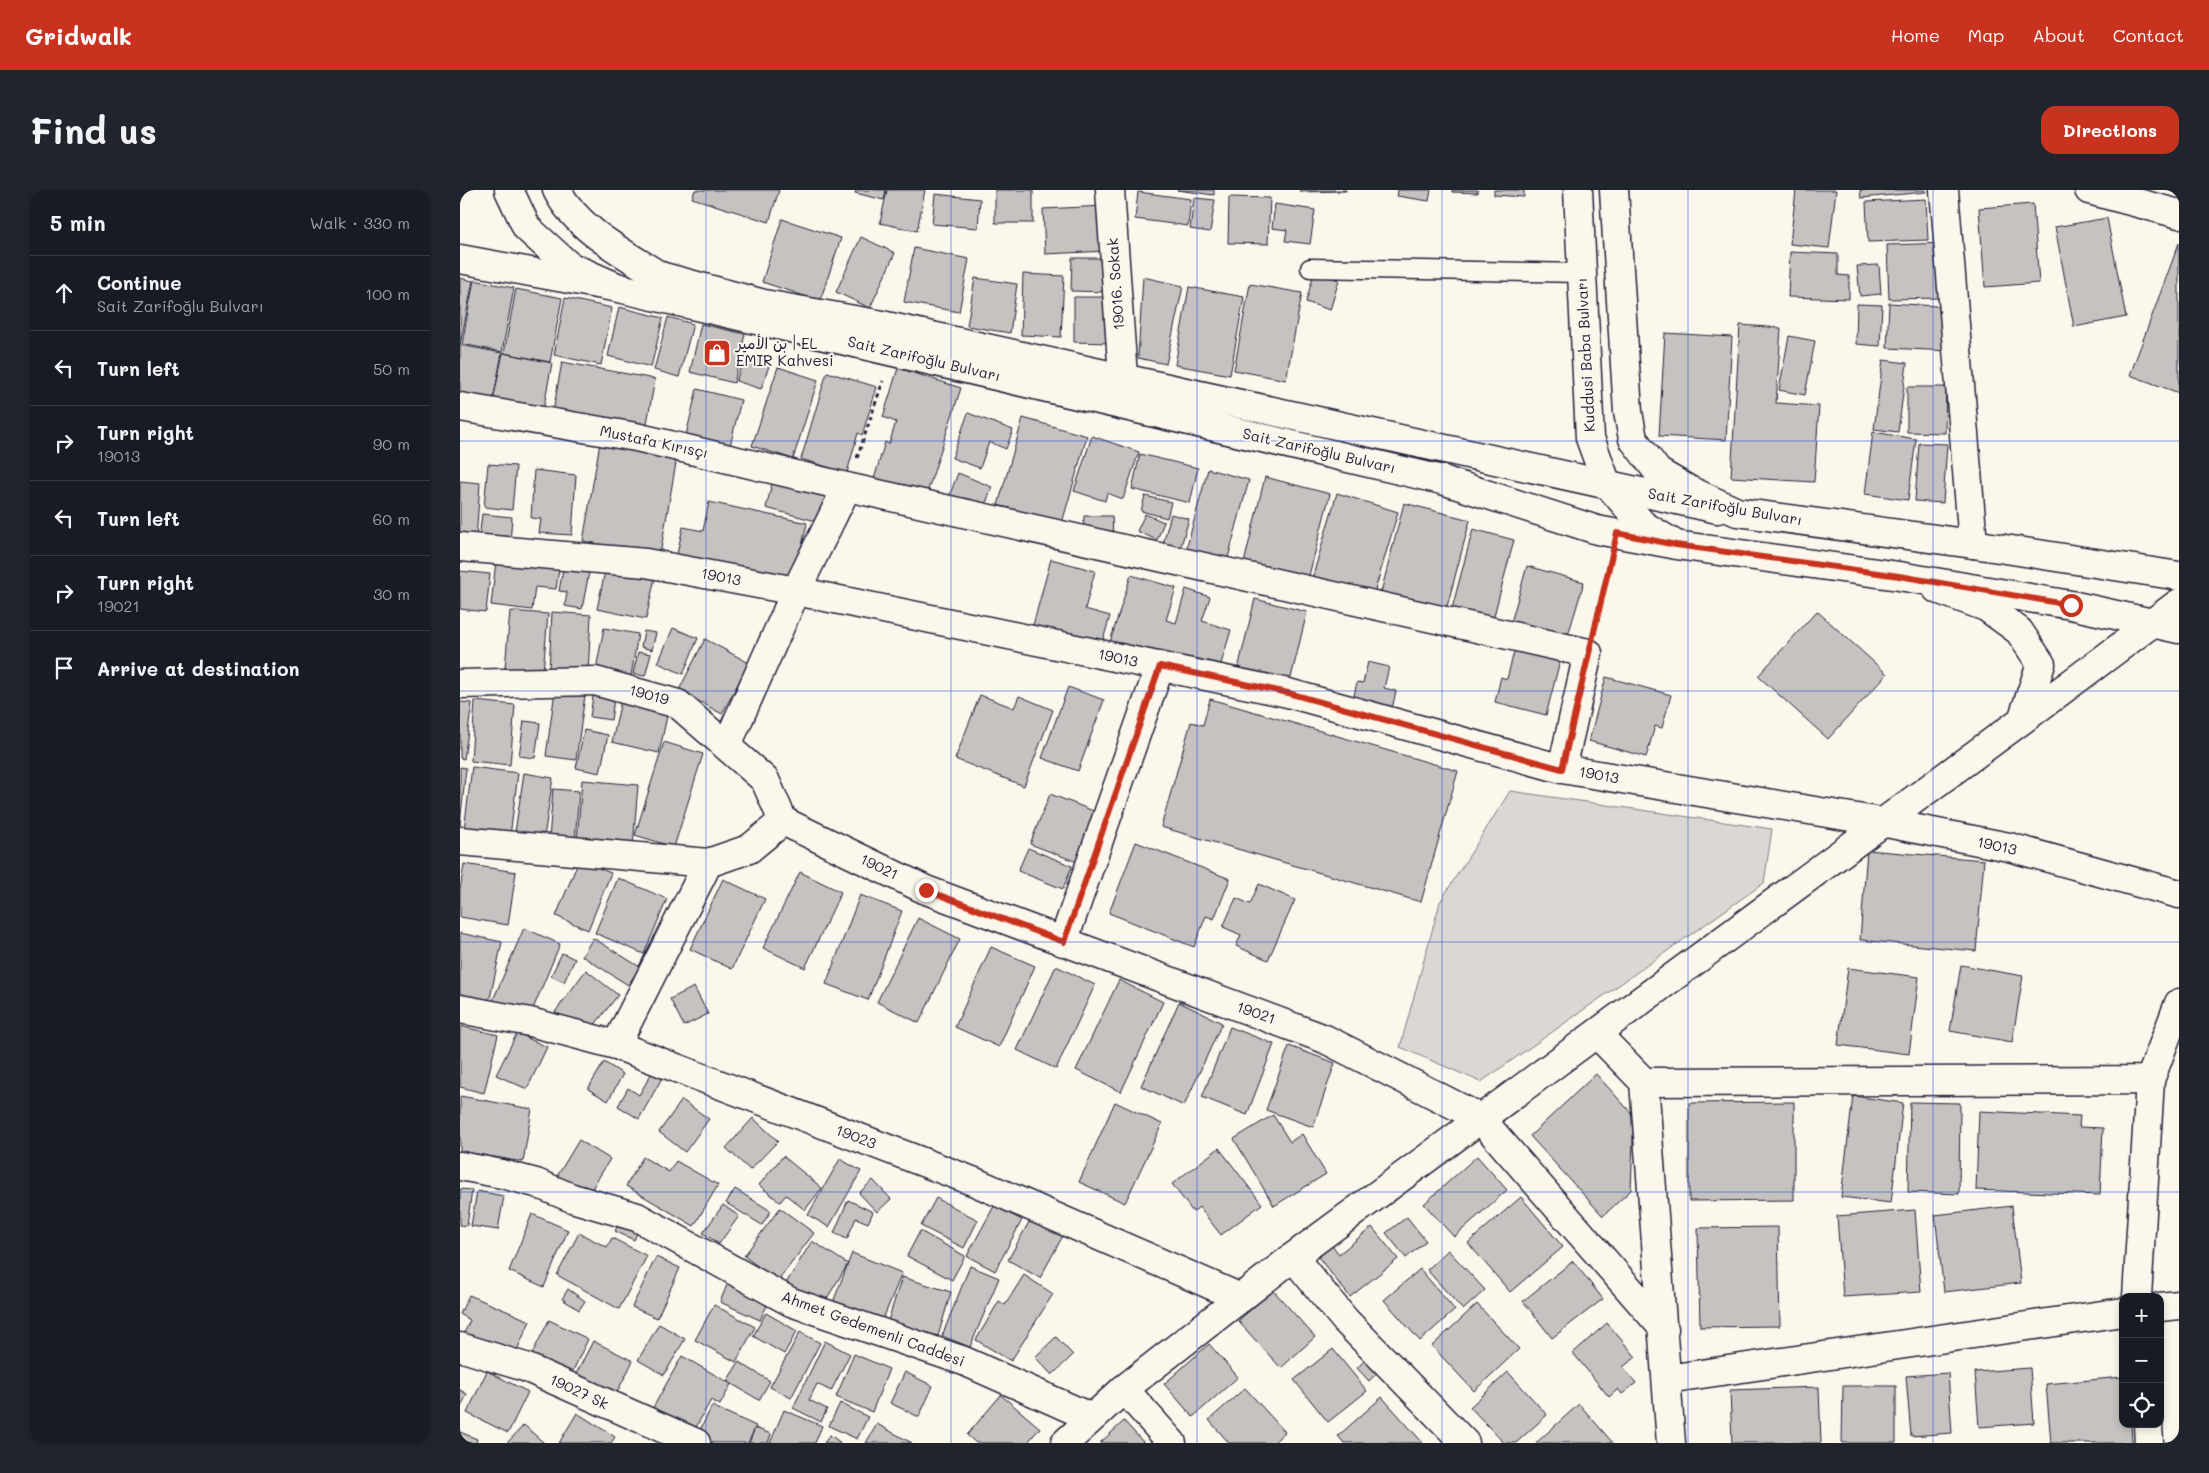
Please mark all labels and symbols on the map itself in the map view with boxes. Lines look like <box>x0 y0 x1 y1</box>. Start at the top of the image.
street label: 19016. Sokak <box>1102 237 1128 331</box>
street label: Kuddusi Baba Bulvarı <box>1571 277 1599 433</box>
street label: Sait Zarifoğlu Bulvarı <box>846 331 1003 385</box>
place label: بن الأمير | EL EMIR Kahvesi <box>734 333 834 370</box>
shop icon: بن الأمير | EL EMIR Kahvesi <box>702 338 732 368</box>
street label: Mustafa Kırısçı <box>598 420 710 462</box>
street label: Sait Zarifoğlu Bulvarı <box>1241 423 1398 477</box>
street label: Sait Zarifoğlu Bulvarı <box>1646 483 1804 529</box>
street label: 19013 <box>699 562 743 590</box>
route start <box>2060 594 2083 617</box>
street label: 19013 <box>1096 643 1140 671</box>
street label: 19019 <box>627 679 671 709</box>
street label: 19013 <box>1578 761 1621 787</box>
street label: 19013 <box>1975 831 2019 859</box>
street label: 19021 <box>857 848 902 884</box>
route end <box>915 879 938 902</box>
street label: 19021 <box>1234 996 1279 1028</box>
street label: 19023 <box>833 1119 880 1153</box>
street label: Ahmet Gedemenli Caddesi <box>779 1286 968 1371</box>
street label: 19027 Sk <box>547 1369 612 1413</box>

